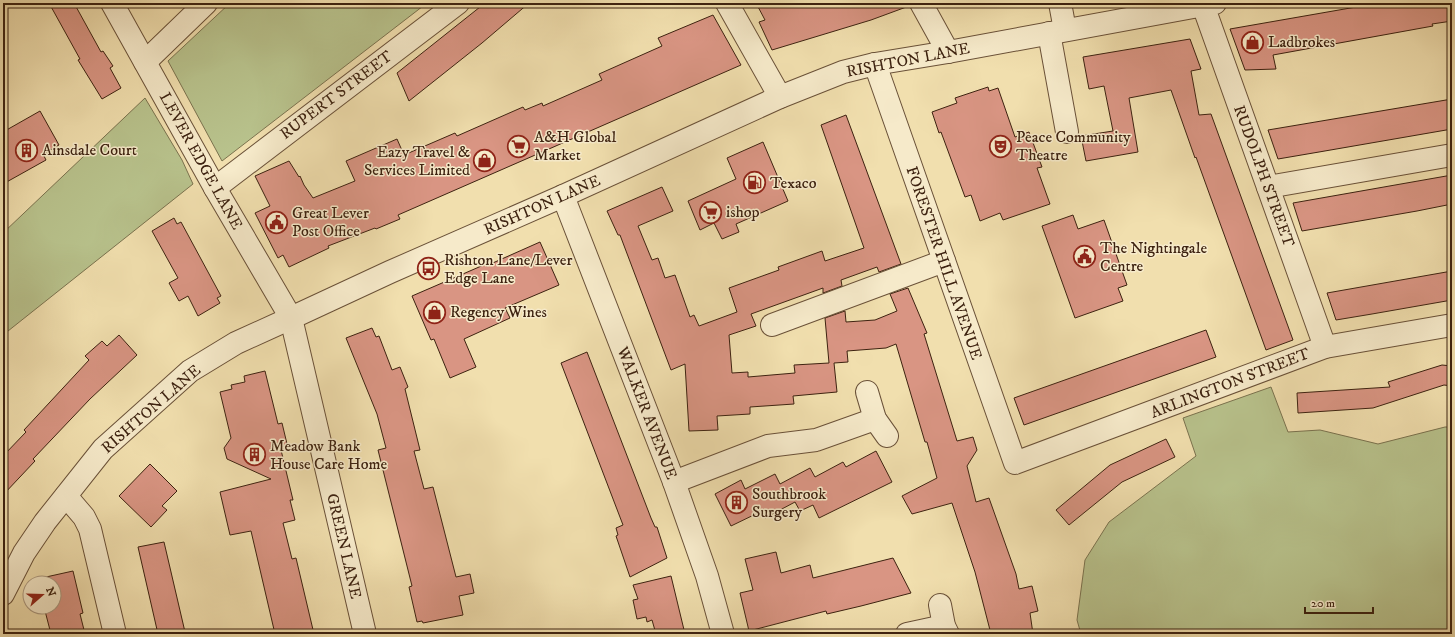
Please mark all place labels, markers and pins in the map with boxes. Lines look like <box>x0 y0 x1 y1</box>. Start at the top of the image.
shop icon: Ladbrokes <box>1240 29 1266 55</box>
place label: Ladbrokes <box>1268 32 1335 52</box>
place label: A&H Global Market <box>534 127 616 165</box>
place label: Peace Community Theatre <box>1016 127 1131 165</box>
supermarket icon: A&H Global Market <box>505 133 531 159</box>
theatre icon: Peace Community Theatre <box>987 133 1013 159</box>
building icon: Ainsdale Court <box>14 137 40 163</box>
place label: Ainsdale Court <box>42 140 137 160</box>
place label: Eazy Travel & Services Limited <box>364 142 470 180</box>
shop icon: Eazy Travel & Services Limited <box>472 148 498 174</box>
fuel station icon: Texaco <box>741 170 767 196</box>
place label: Texaco <box>770 173 817 193</box>
supermarket icon: ishop <box>698 199 724 225</box>
place label: ishop <box>726 202 760 222</box>
place label: Great Lever Post Office <box>292 203 369 241</box>
public building icon: Great Lever Post Office <box>263 209 289 235</box>
place label: The Nightingale Centre <box>1100 238 1207 276</box>
public building icon: The Nightingale Centre <box>1072 244 1098 270</box>
place label: Rishton Lane/Lever Edge Lane <box>444 250 572 288</box>
bus stop icon: Rishton Lane/Lever Edge Lane <box>416 256 442 282</box>
shop icon: Regency Wines <box>422 299 448 325</box>
place label: Regency Wines <box>450 302 547 322</box>
place label: Meadow Bank House Care Home <box>270 436 387 474</box>
building icon: Meadow Bank House Care Home <box>241 442 267 468</box>
place label: Southbrook Surgery <box>752 484 826 522</box>
building icon: Southbrook Surgery <box>723 490 749 516</box>

